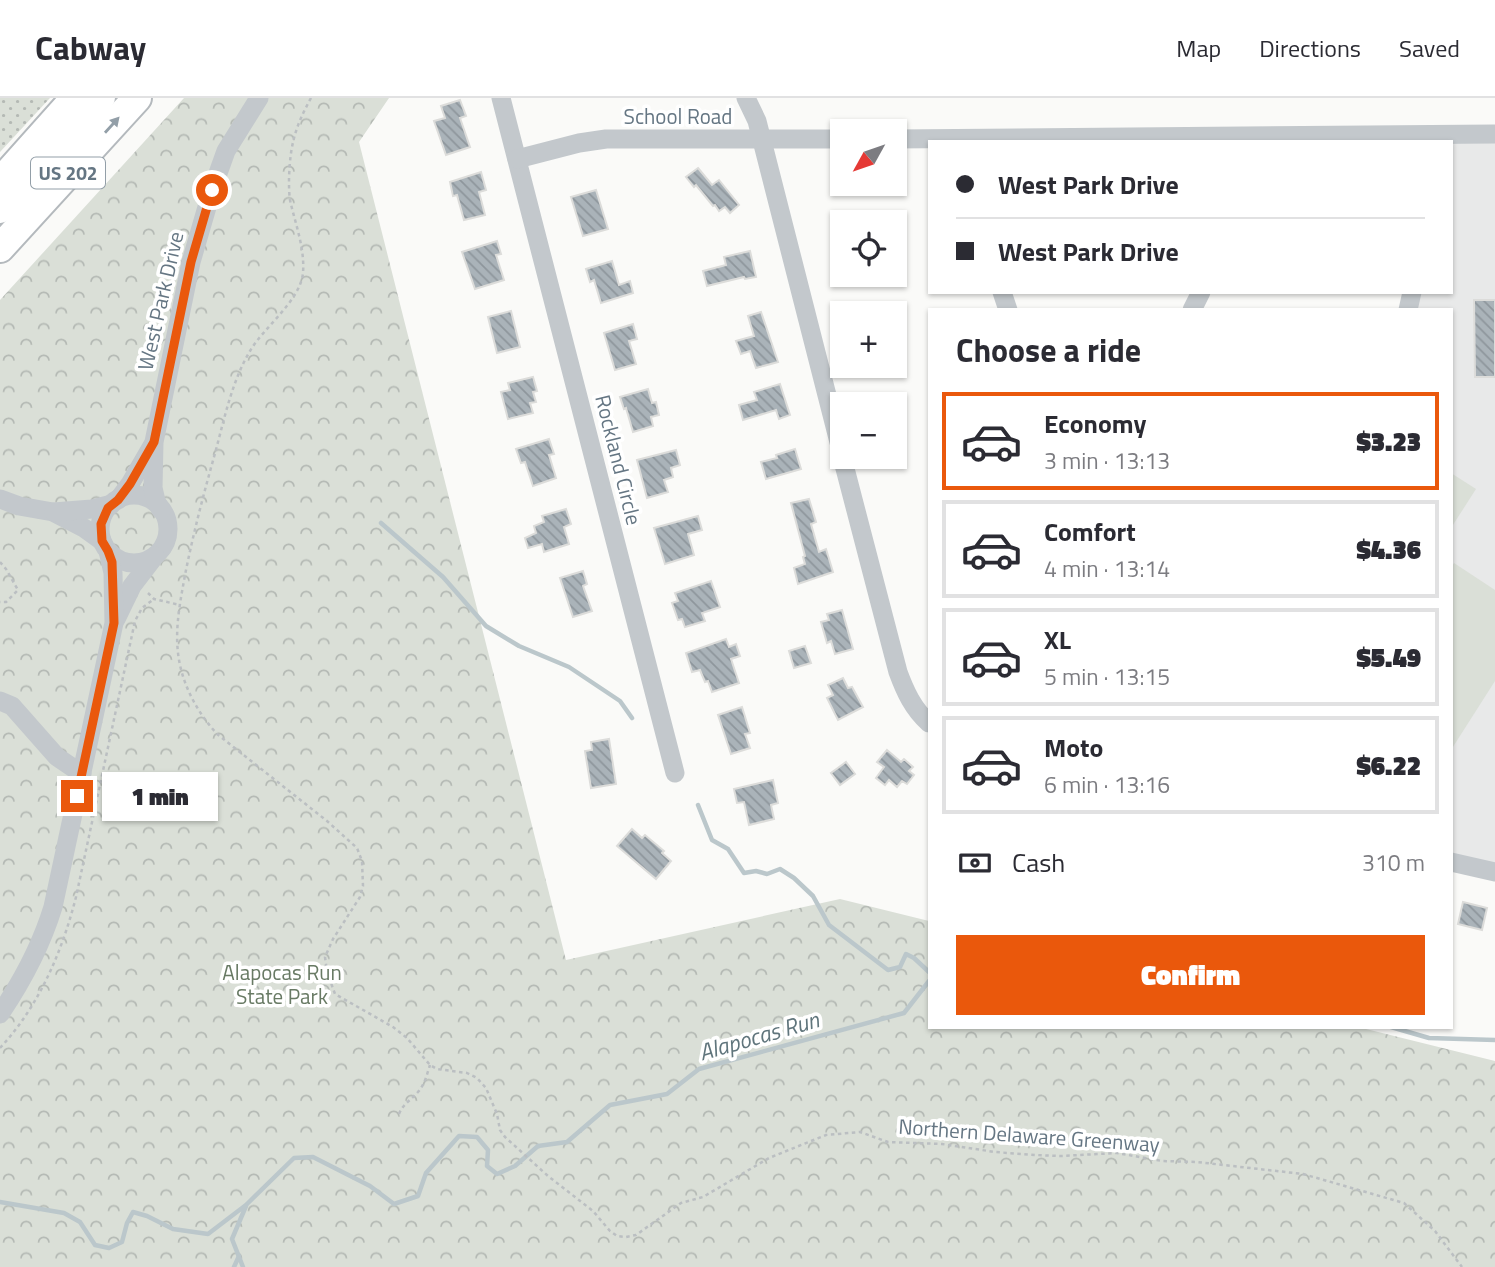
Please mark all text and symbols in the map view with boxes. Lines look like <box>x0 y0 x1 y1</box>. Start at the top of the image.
text: Cabway <box>35 23 146 73</box>
text: Map <box>1176 30 1221 66</box>
text: Directions <box>1259 30 1361 66</box>
text: Saved <box>1399 30 1460 66</box>
street label: School Road <box>624 100 732 132</box>
one-way arrow <box>104 116 120 134</box>
north arrow <box>830 119 906 196</box>
map controls <box>830 119 907 469</box>
road number: US 202 <box>31 158 105 188</box>
text: West Park Drive <box>998 165 1179 204</box>
route start <box>196 174 228 206</box>
button: locate <box>830 210 907 287</box>
street label: West Park Drive <box>129 228 192 373</box>
text: West Park Drive <box>998 232 1179 271</box>
button: + <box>830 301 907 378</box>
text: Choose a ride <box>956 326 1141 374</box>
street label: Rockland Circle <box>587 391 651 528</box>
button: − <box>830 392 907 469</box>
text: Economy <box>1044 404 1146 443</box>
icon: car <box>960 410 1023 473</box>
text: $3.23 <box>1356 422 1421 461</box>
text: 3 min · 13:13 <box>1044 443 1170 478</box>
text: Comfort <box>1044 512 1136 551</box>
icon: car <box>960 518 1023 581</box>
text: $4.36 <box>1356 530 1421 569</box>
text: 4 min · 13:14 <box>1044 551 1170 586</box>
text: XL <box>1044 620 1071 659</box>
icon: car <box>960 626 1023 689</box>
text: $5.49 <box>1356 638 1421 677</box>
text: 5 min · 13:15 <box>1044 659 1170 694</box>
text: Moto <box>1044 728 1103 767</box>
icon: car <box>960 734 1023 797</box>
text: $6.22 <box>1356 746 1421 785</box>
text: 6 min · 13:16 <box>1044 767 1170 802</box>
callout: 1 min <box>102 772 217 820</box>
text: 1 min <box>131 779 189 814</box>
route end <box>61 780 93 812</box>
text: Cash <box>1012 843 1065 882</box>
icon: cash <box>956 844 994 882</box>
text: 310 m <box>1362 845 1425 880</box>
button: Confirm <box>956 935 1425 1015</box>
park label: Alapocas Run State Park <box>222 956 342 1012</box>
water label: Alapocas Run <box>695 1002 824 1069</box>
street label: Northern Delaware Greenway <box>897 1110 1161 1160</box>

